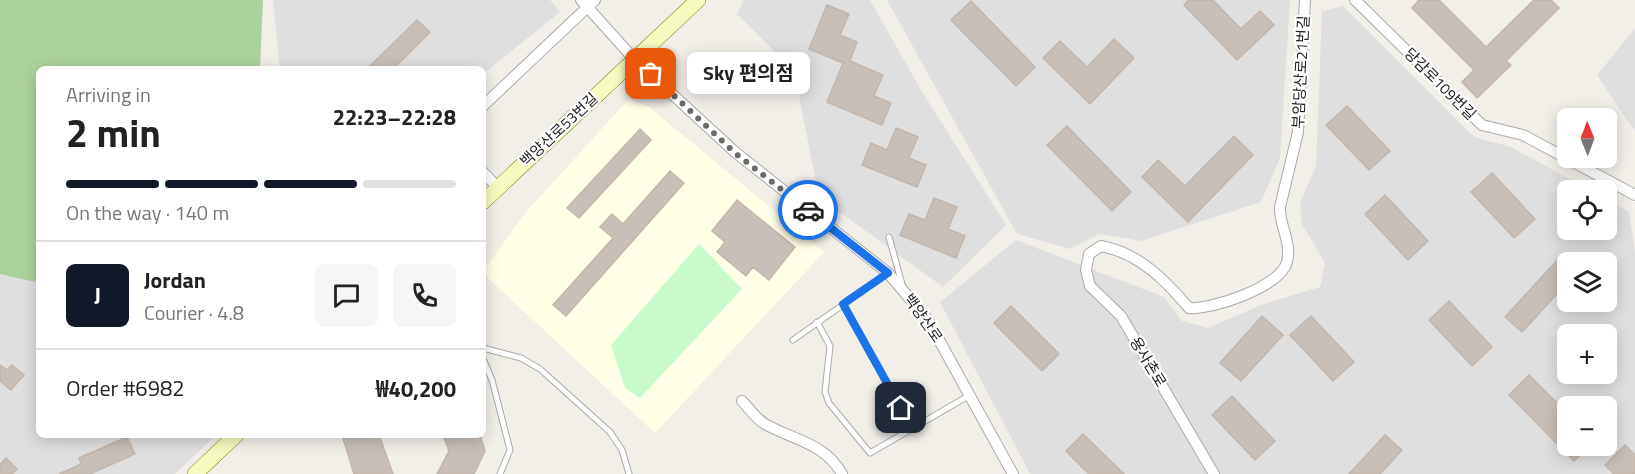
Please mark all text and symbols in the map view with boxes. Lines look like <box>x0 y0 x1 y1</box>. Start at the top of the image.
street label: 부암당산로21번길 <box>1286 15 1315 129</box>
street label: 당감로109번길 <box>1399 42 1482 125</box>
pin <box>625 48 676 99</box>
callout: Sky 편의점 <box>687 53 810 95</box>
icon: bag <box>634 57 667 90</box>
text: Sky 편의점 <box>703 57 794 88</box>
text: Arriving in <box>66 79 151 110</box>
street label: 백양산로53번길 <box>514 87 603 172</box>
text: 22:23–22:28 <box>333 100 456 134</box>
text: 2 min <box>66 103 161 162</box>
north arrow <box>1557 108 1617 168</box>
map controls <box>1557 108 1617 456</box>
courier <box>778 180 838 240</box>
button: locate <box>1557 180 1617 240</box>
icon: car <box>792 194 825 227</box>
text: On the way · 140 m <box>66 197 229 228</box>
button: layers <box>1557 252 1617 312</box>
text: Jordan <box>144 263 206 297</box>
button: chat <box>315 264 378 327</box>
button: phone <box>393 264 456 327</box>
text: J <box>94 278 101 312</box>
street label: 백양산로 <box>898 289 949 347</box>
text: Courier · 4.8 <box>144 297 244 328</box>
button: + <box>1557 324 1617 384</box>
street label: 용사촌로 <box>1124 332 1173 391</box>
text: Order #6982 <box>66 371 185 405</box>
text: ₩40,200 <box>376 372 456 406</box>
pin <box>875 382 926 433</box>
icon: home <box>884 391 917 424</box>
button: − <box>1557 396 1617 456</box>

